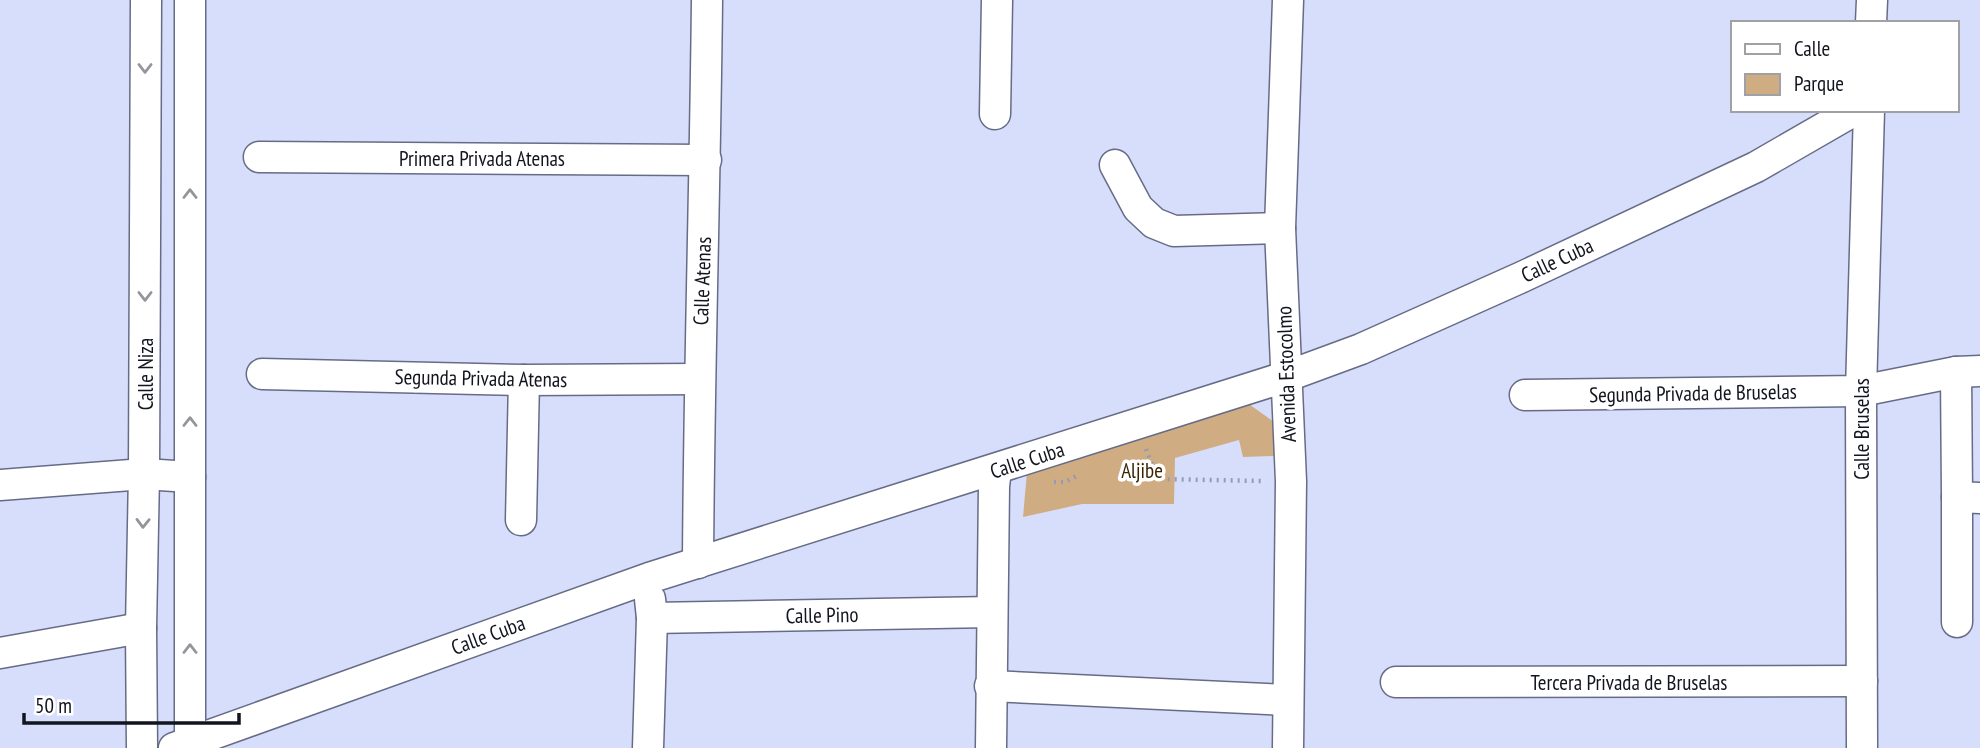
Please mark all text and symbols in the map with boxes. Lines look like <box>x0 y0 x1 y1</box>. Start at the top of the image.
legend <box>1731 21 1959 112</box>
text: Calle <box>1794 35 1830 62</box>
one-way arrow <box>137 63 153 74</box>
text: Parque <box>1794 70 1844 97</box>
street label: Primera Privada Atenas <box>399 145 565 172</box>
one-way arrow <box>182 188 198 199</box>
street label: Calle Cuba <box>1517 232 1597 288</box>
street label: Calle Atenas <box>687 236 717 326</box>
one-way arrow <box>137 291 153 301</box>
street label: Avenida Estocolmo <box>1270 305 1302 443</box>
street label: Calle Niza <box>132 338 159 410</box>
street label: Segunda Privada Atenas <box>394 363 568 393</box>
street label: Segunda Privada de Bruselas <box>1589 378 1797 408</box>
street label: Calle Bruselas <box>1848 378 1875 480</box>
one-way arrow <box>182 416 198 426</box>
street label: Calle Cuba <box>986 435 1068 485</box>
park label: Aljibe <box>1121 457 1163 484</box>
one-way arrow <box>136 518 151 529</box>
street label: Calle Pino <box>785 601 859 629</box>
street label: Calle Cuba <box>447 609 529 661</box>
one-way arrow <box>182 643 198 654</box>
street label: Tercera Privada de Bruselas <box>1531 669 1727 696</box>
scale bar <box>24 682 240 726</box>
text: 50 m <box>35 692 72 719</box>

